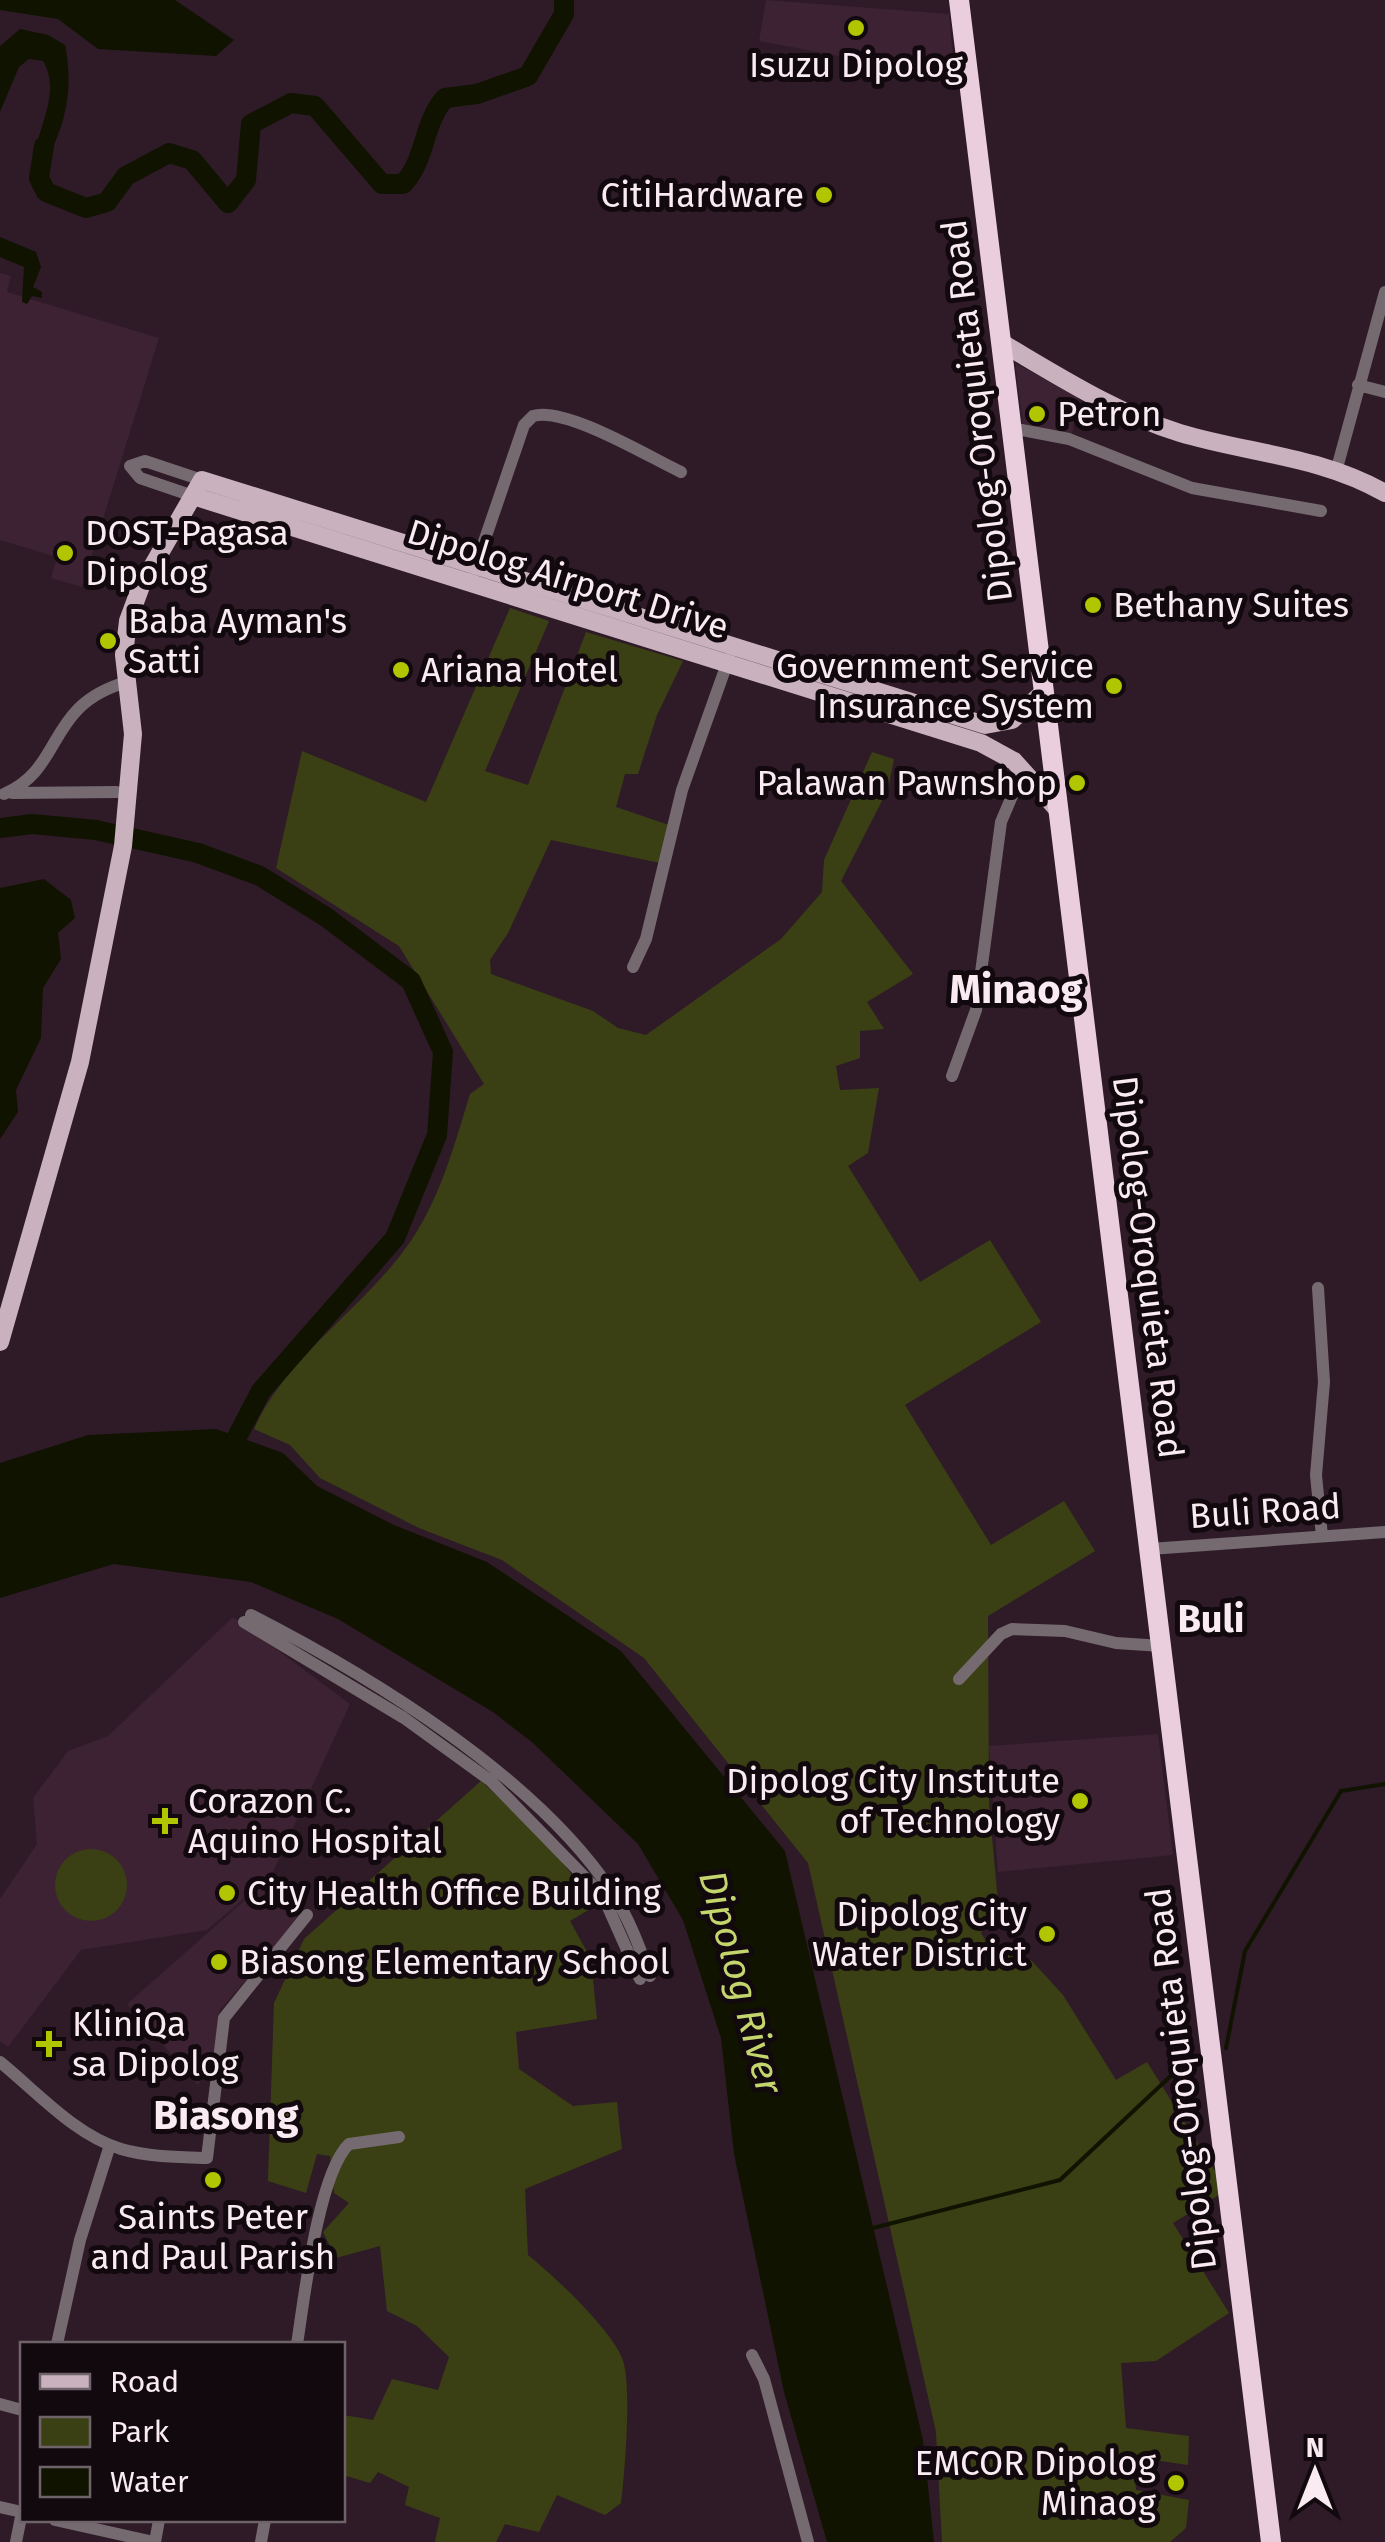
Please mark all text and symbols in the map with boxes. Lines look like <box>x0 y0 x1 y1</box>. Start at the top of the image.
marker: Isuzu Dipolog <box>845 17 867 39</box>
place label: Isuzu Dipolog <box>749 44 964 86</box>
place label: CitiHardware <box>601 174 804 216</box>
marker: CitiHardware <box>813 184 835 206</box>
street label: Dipolog-Oroquieta Road <box>933 217 1021 605</box>
place label: Petron <box>1057 393 1161 435</box>
marker: Petron <box>1026 403 1048 425</box>
street label: Dipolog Airport Drive <box>402 510 734 648</box>
place label: DOST-Pagasa Dipolog <box>85 512 289 594</box>
marker: DOST-Pagasa Dipolog <box>54 542 76 564</box>
place label: Bethany Suites <box>1113 584 1349 626</box>
marker: Bethany Suites <box>1082 594 1104 616</box>
place label: Baba Ayman's Satti <box>128 600 347 682</box>
marker: Baba Ayman's Satti <box>97 630 119 652</box>
place label: Government Service Insurance System <box>776 645 1094 727</box>
place label: Ariana Hotel <box>421 649 618 691</box>
marker: Ariana Hotel <box>390 659 412 681</box>
marker: Government Service Insurance System <box>1103 675 1125 697</box>
place label: Palawan Pawnshop <box>756 762 1057 804</box>
marker: Palawan Pawnshop <box>1066 772 1088 794</box>
district label: Minaog <box>949 966 1084 1014</box>
street label: Dipolog-Oroquieta Road <box>1104 1073 1192 1461</box>
street label: Buli Road <box>1188 1485 1342 1537</box>
district label: Buli <box>1177 1596 1245 1642</box>
place label: Dipolog City Institute of Technology <box>726 1760 1060 1842</box>
place label: Corazon C. Aquino Hospital <box>188 1780 442 1862</box>
marker: Dipolog City Institute of Technology <box>1069 1790 1091 1812</box>
marker: Corazon C. Aquino Hospital <box>152 1808 178 1834</box>
water label: Dipolog River <box>689 1865 793 2100</box>
place label: City Health Office Building <box>247 1872 662 1914</box>
marker: City Health Office Building <box>216 1882 238 1904</box>
street label: Dipolog-Oroquieta Road <box>1137 1885 1225 2273</box>
place label: Dipolog City Water District <box>812 1893 1027 1975</box>
marker: Dipolog City Water District <box>1036 1923 1058 1945</box>
place label: Biasong Elementary School <box>239 1941 670 1983</box>
marker: Biasong Elementary School <box>208 1951 230 1973</box>
place label: KliniQa sa Dipolog <box>72 2003 239 2085</box>
marker: KliniQa sa Dipolog <box>36 2031 62 2057</box>
district label: Biasong <box>153 2092 300 2140</box>
marker: Saints Peter and Paul Parish <box>202 2169 224 2191</box>
place label: Saints Peter and Paul Parish <box>91 2196 335 2278</box>
legend <box>20 2342 345 2522</box>
text: Road <box>110 2364 179 2400</box>
text: Park <box>110 2414 170 2450</box>
north arrow <box>1265 2422 1365 2522</box>
text: N <box>1306 2431 1324 2464</box>
place label: EMCOR Dipolog Minaog <box>914 2442 1157 2524</box>
text: Water <box>110 2464 189 2500</box>
marker: EMCOR Dipolog Minaog <box>1165 2472 1187 2494</box>

